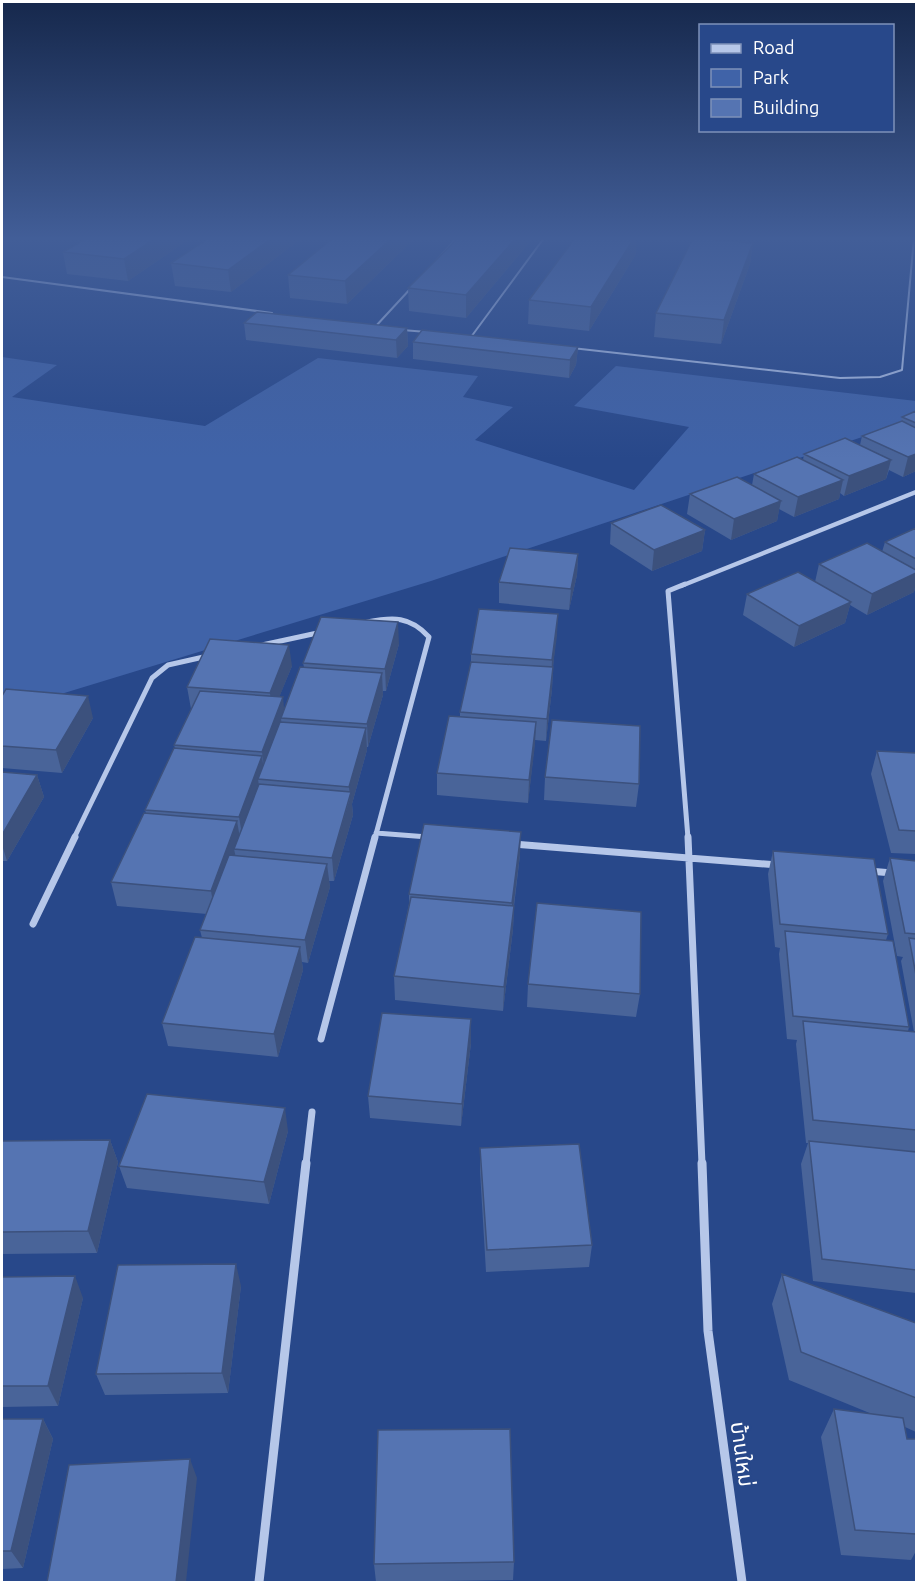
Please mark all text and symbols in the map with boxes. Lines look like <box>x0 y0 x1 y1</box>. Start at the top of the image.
legend <box>699 24 894 132</box>
text: Road <box>753 37 795 57</box>
text: Park <box>753 67 789 87</box>
text: Building <box>753 97 819 117</box>
street label: บ้านใหม่ <box>727 1420 759 1488</box>

